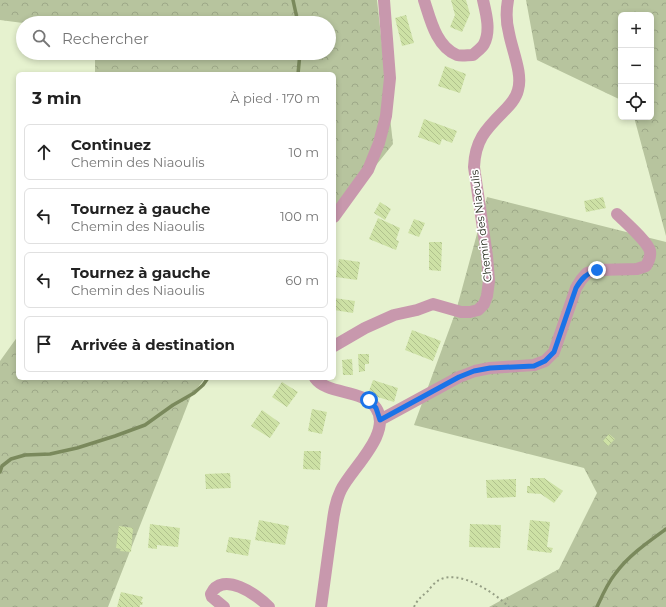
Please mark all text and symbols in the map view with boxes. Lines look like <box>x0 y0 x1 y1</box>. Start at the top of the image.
map controls <box>618 12 654 120</box>
button: + <box>618 12 654 48</box>
search box <box>16 16 336 60</box>
icon: search <box>30 27 52 49</box>
text: Rechercher <box>62 29 149 48</box>
button: − <box>618 48 654 84</box>
button: locate <box>618 84 654 120</box>
text: 3 min <box>32 88 82 108</box>
text: À pied · 170 m <box>230 90 320 106</box>
text: Continuez <box>71 135 151 154</box>
icon: ahead <box>33 141 55 163</box>
text: 10 m <box>289 144 319 160</box>
text: Chemin des Niaoulis <box>71 154 205 170</box>
street label: Chemin des Niaoulis <box>467 168 495 283</box>
text: Tournez à gauche <box>71 199 210 218</box>
icon: left <box>33 205 55 227</box>
text: 100 m <box>280 208 319 224</box>
text: Chemin des Niaoulis <box>71 218 205 234</box>
route end <box>588 261 606 279</box>
text: Tournez à gauche <box>71 263 210 282</box>
icon: left <box>33 269 55 291</box>
text: 60 m <box>285 272 319 288</box>
text: Chemin des Niaoulis <box>71 282 205 298</box>
icon: arrive <box>33 333 55 355</box>
text: Arrivée à destination <box>71 335 235 354</box>
route start <box>360 391 378 409</box>

